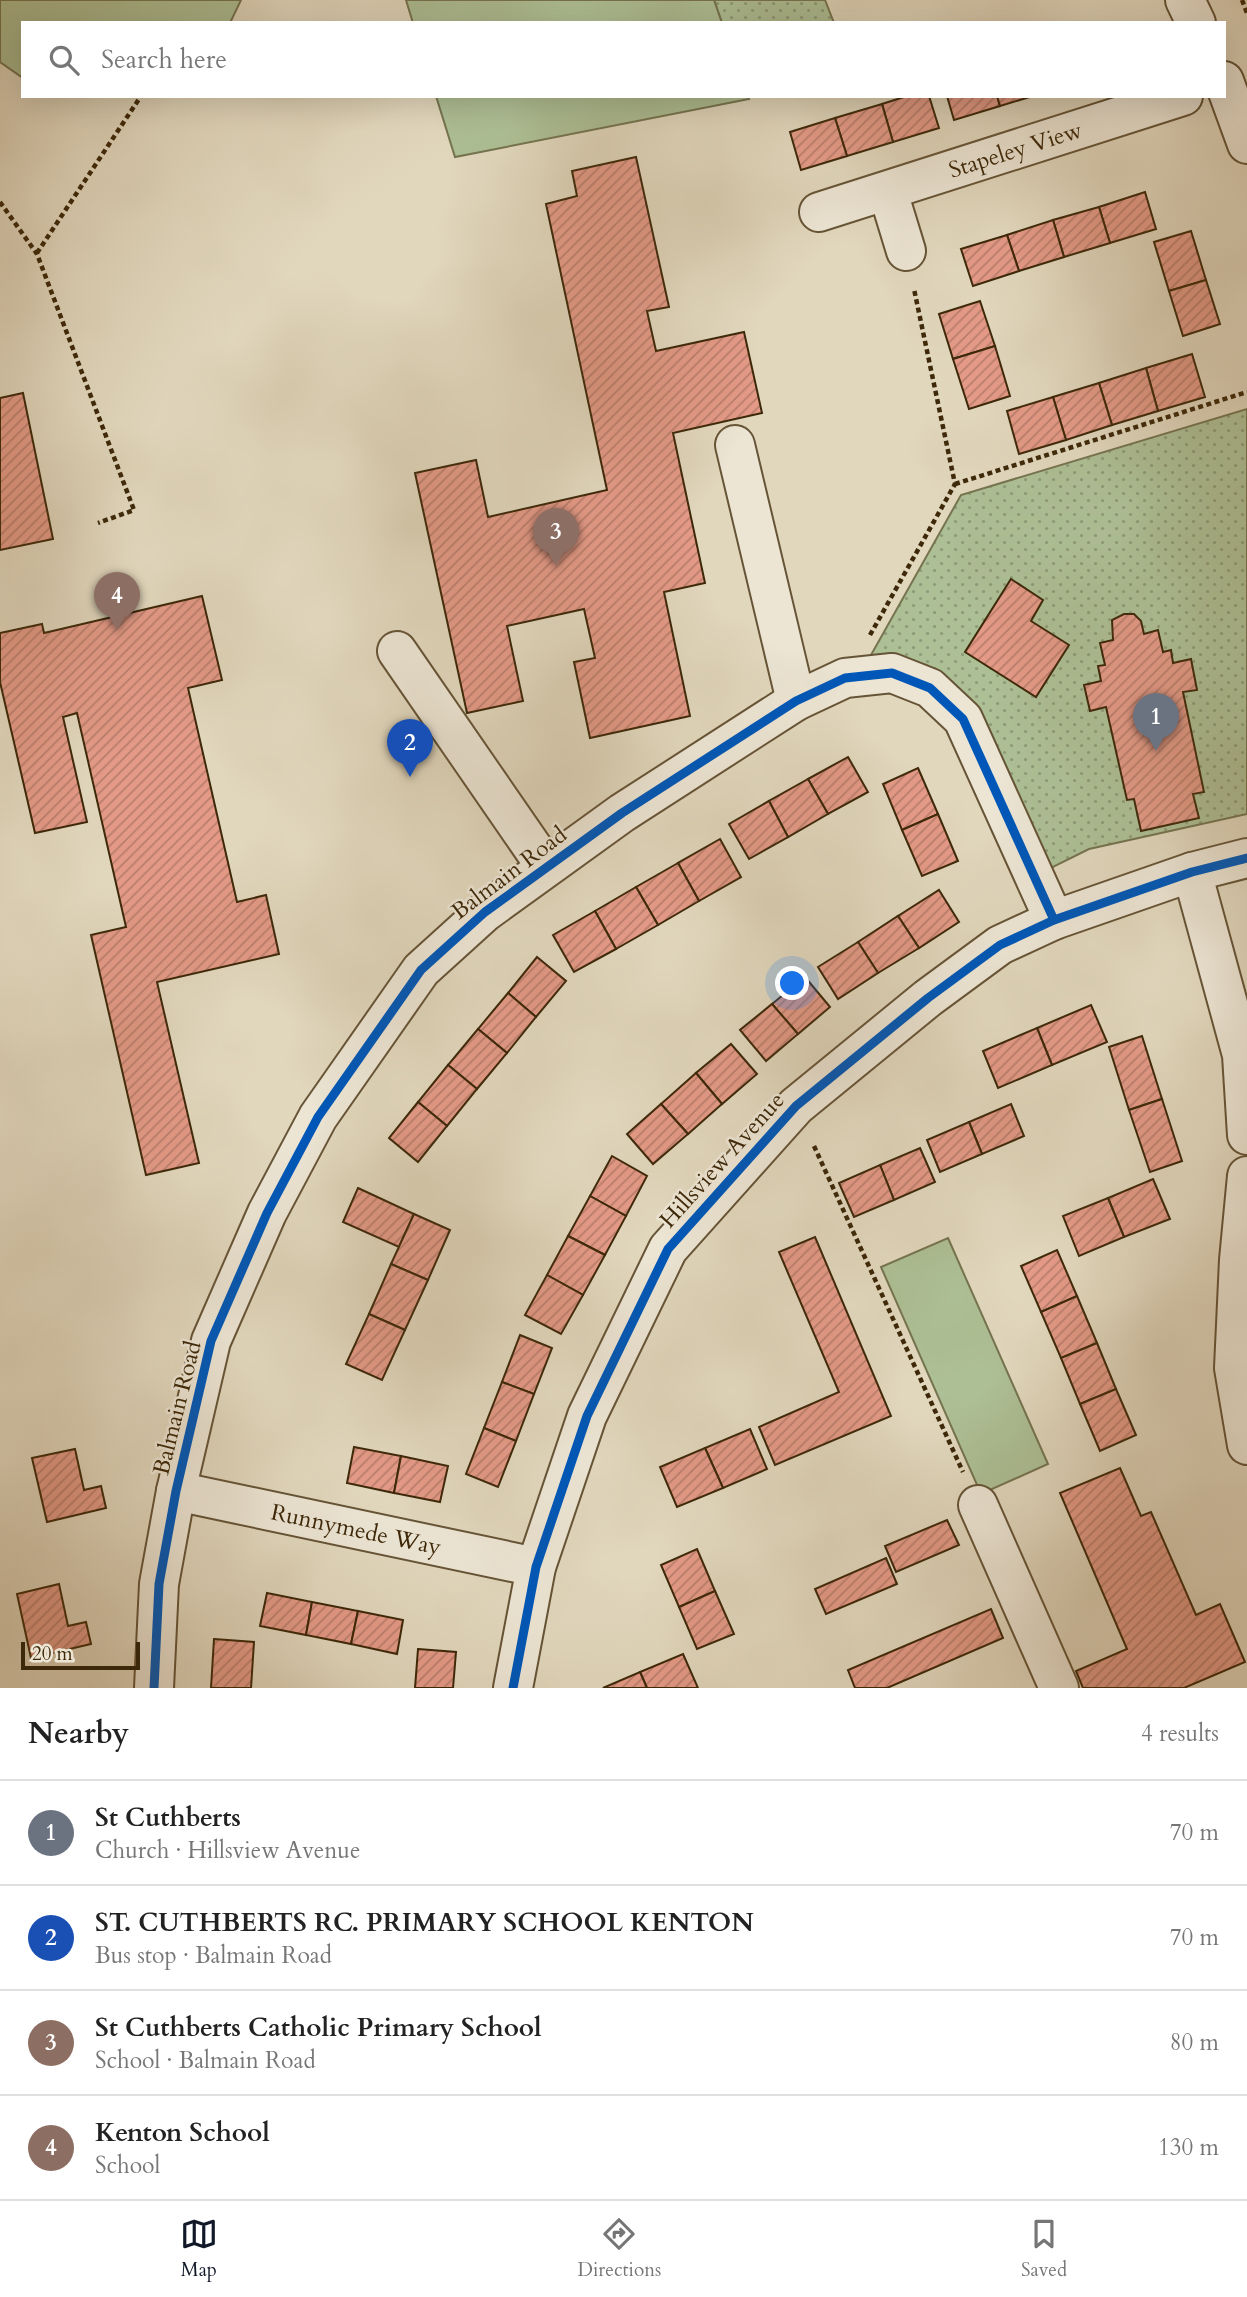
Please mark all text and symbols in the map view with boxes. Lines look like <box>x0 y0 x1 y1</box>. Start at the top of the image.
search box <box>21 21 1226 98</box>
icon: search <box>45 41 83 79</box>
text: Search here <box>101 42 227 77</box>
street label: Stapeley View <box>945 114 1086 185</box>
pin: 3 <box>533 508 579 566</box>
pin: 4 <box>94 572 140 630</box>
pin: 1 <box>1133 693 1179 751</box>
pin: 2 <box>387 719 433 777</box>
street label: Balmain Road <box>445 819 574 927</box>
your location <box>775 966 809 1000</box>
street label: Hillsview Avenue <box>653 1085 791 1235</box>
street label: Balmain Road <box>145 1337 209 1478</box>
street label: Runnymede Way <box>268 1496 444 1562</box>
scale bar <box>21 1639 140 1671</box>
text: 20 m <box>32 1641 73 1667</box>
text: Nearby <box>28 1713 129 1754</box>
text: 4 results <box>1141 1718 1219 1749</box>
text: St Cuthberts <box>95 1800 241 1835</box>
text: 1 <box>45 1817 57 1848</box>
text: 70 m <box>1170 1817 1219 1848</box>
text: Church · Hillsview Avenue <box>95 1835 360 1866</box>
text: ST. CUTHBERTS RC. PRIMARY SCHOOL KENTON <box>95 1905 754 1940</box>
text: 2 <box>45 1922 57 1953</box>
text: 70 m <box>1170 1922 1219 1953</box>
text: Bus stop · Balmain Road <box>95 1940 332 1971</box>
text: St Cuthberts Catholic Primary School <box>95 2010 542 2045</box>
text: 3 <box>45 2027 57 2058</box>
text: 80 m <box>1170 2027 1219 2058</box>
text: School · Balmain Road <box>95 2045 316 2076</box>
text: Kenton School <box>95 2115 270 2150</box>
text: 4 <box>45 2132 57 2163</box>
text: 130 m <box>1158 2132 1219 2163</box>
text: School <box>95 2150 160 2181</box>
tab: Map <box>180 2215 218 2283</box>
tab: Directions <box>578 2215 661 2283</box>
tab: Saved <box>1021 2215 1067 2283</box>

